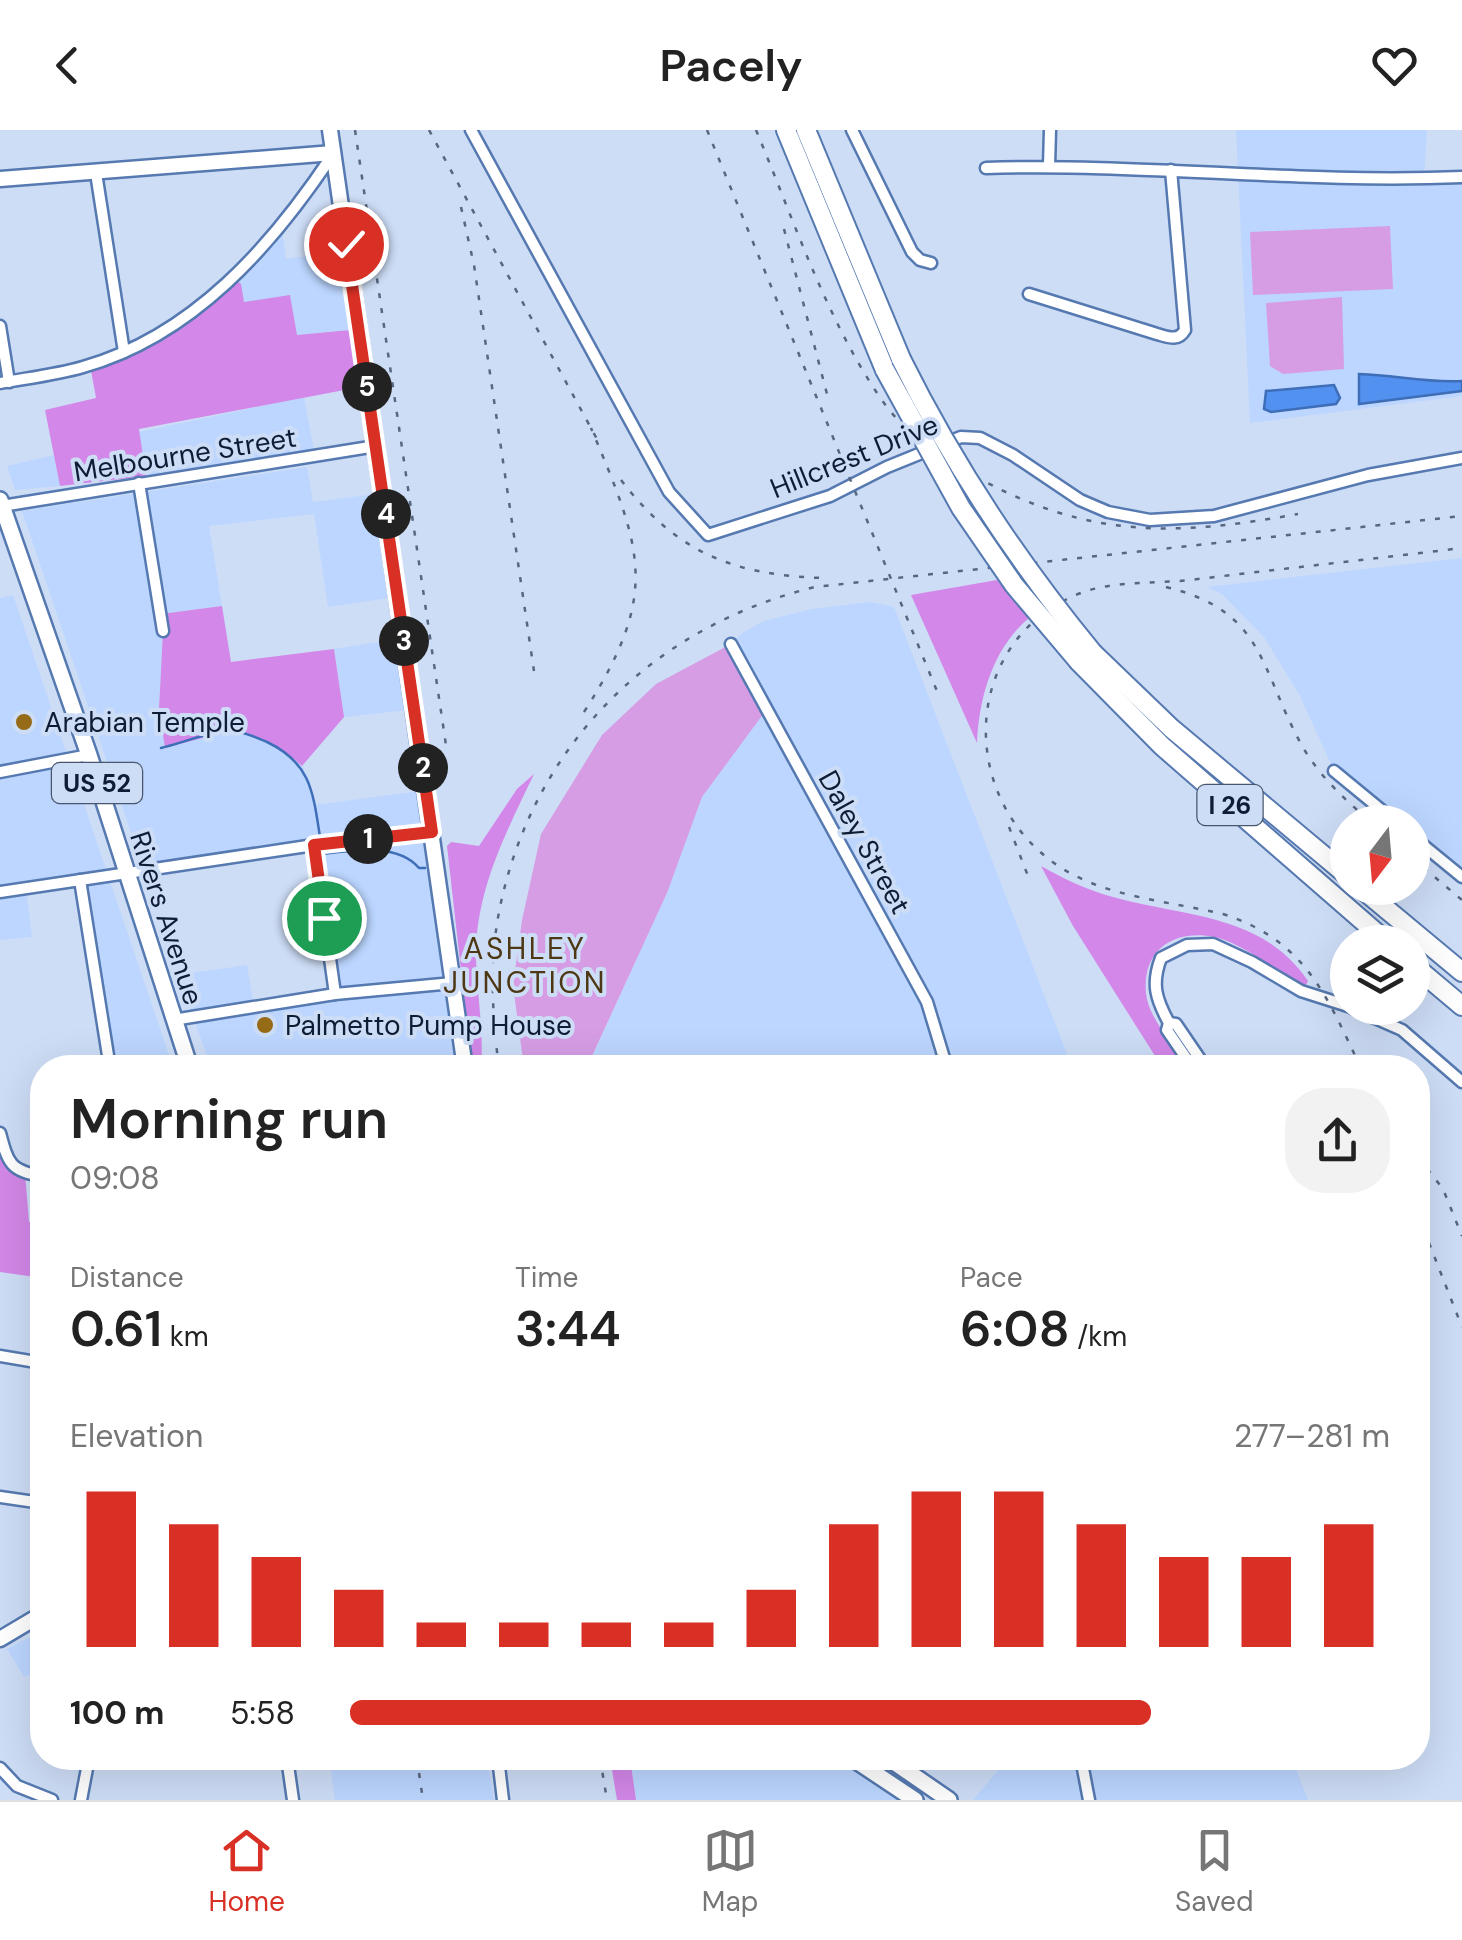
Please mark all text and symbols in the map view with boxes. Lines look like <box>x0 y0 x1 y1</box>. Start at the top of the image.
text: Pacely <box>659 36 803 95</box>
icon: back <box>40 38 95 93</box>
icon: heart <box>1367 38 1422 93</box>
pin <box>304 202 389 287</box>
icon: check <box>319 217 374 272</box>
pin: 5 <box>342 362 392 412</box>
text: 5 <box>358 368 376 405</box>
street label: Hillcrest Drive <box>765 406 944 507</box>
street label: Melbourne Street <box>71 419 299 490</box>
pin: 4 <box>361 489 411 539</box>
text: 4 <box>377 495 395 532</box>
pin: 3 <box>379 616 429 666</box>
text: 3 <box>396 622 412 659</box>
place label: Arabian Temple <box>44 704 245 741</box>
marker: Arabian Temple <box>13 711 35 733</box>
pin: 2 <box>398 743 448 793</box>
text: 2 <box>415 749 431 786</box>
road number: US 52 <box>52 763 142 803</box>
street label: Daley Street <box>810 764 919 921</box>
road number: I 26 <box>1198 785 1262 825</box>
north arrow <box>1330 805 1430 905</box>
map controls <box>1330 805 1430 1025</box>
pin: 1 <box>343 814 393 864</box>
text: 1 <box>363 820 373 857</box>
street label: Rivers Avenue <box>121 827 212 1010</box>
pin <box>282 876 367 961</box>
icon: arrive <box>297 891 352 946</box>
button: layers <box>1330 925 1430 1025</box>
district label: ASHLEY JUNCTION <box>443 929 607 1002</box>
place label: Palmetto Pump House <box>285 1007 572 1044</box>
marker: Palmetto Pump House <box>254 1014 276 1036</box>
text: Morning run <box>70 1083 388 1155</box>
button: share <box>1285 1088 1390 1193</box>
text: 09:08 <box>70 1157 160 1199</box>
text: Distance <box>70 1259 184 1296</box>
text: Time <box>515 1259 578 1296</box>
text: Pace <box>960 1259 1023 1296</box>
text: 0.61 <box>70 1296 162 1362</box>
text: 3:44 <box>515 1296 621 1362</box>
text: 6:08 <box>960 1296 1070 1362</box>
text: km <box>162 1318 209 1355</box>
text: /km <box>1070 1318 1127 1355</box>
text: Elevation <box>70 1415 203 1457</box>
text: 277–281 m <box>1234 1415 1390 1457</box>
text: 100 m <box>70 1692 164 1734</box>
text: 5:58 <box>230 1692 295 1734</box>
tab: Home <box>208 1823 285 1920</box>
tab: Map <box>702 1823 758 1920</box>
tab: Saved <box>1175 1823 1254 1920</box>

